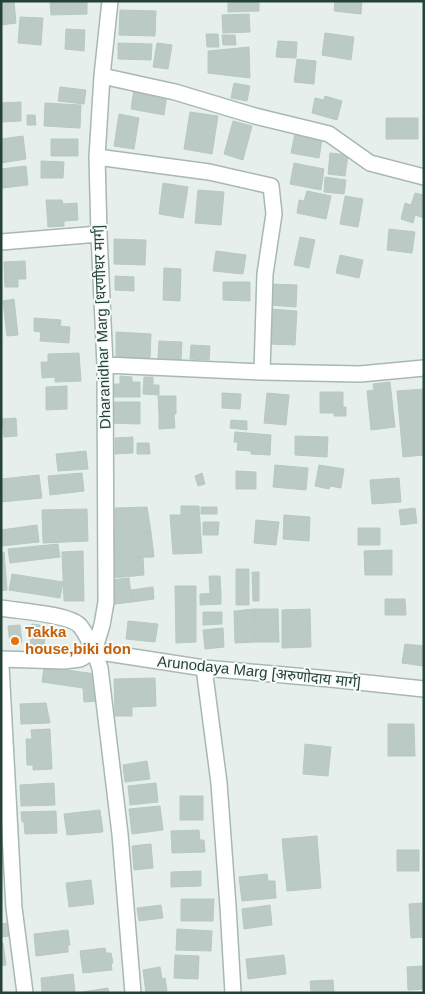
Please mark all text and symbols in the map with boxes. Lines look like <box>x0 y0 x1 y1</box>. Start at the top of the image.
street label: Dharanidhar Marg [धरणीधर मार्ग] <box>89 225 114 429</box>
place label: Takka house,biki don <box>25 623 131 657</box>
marker: Takka house,biki don <box>9 635 21 647</box>
street label: Arunodaya Marg [अरुणोदा‍य मार्ग] <box>156 652 362 691</box>

